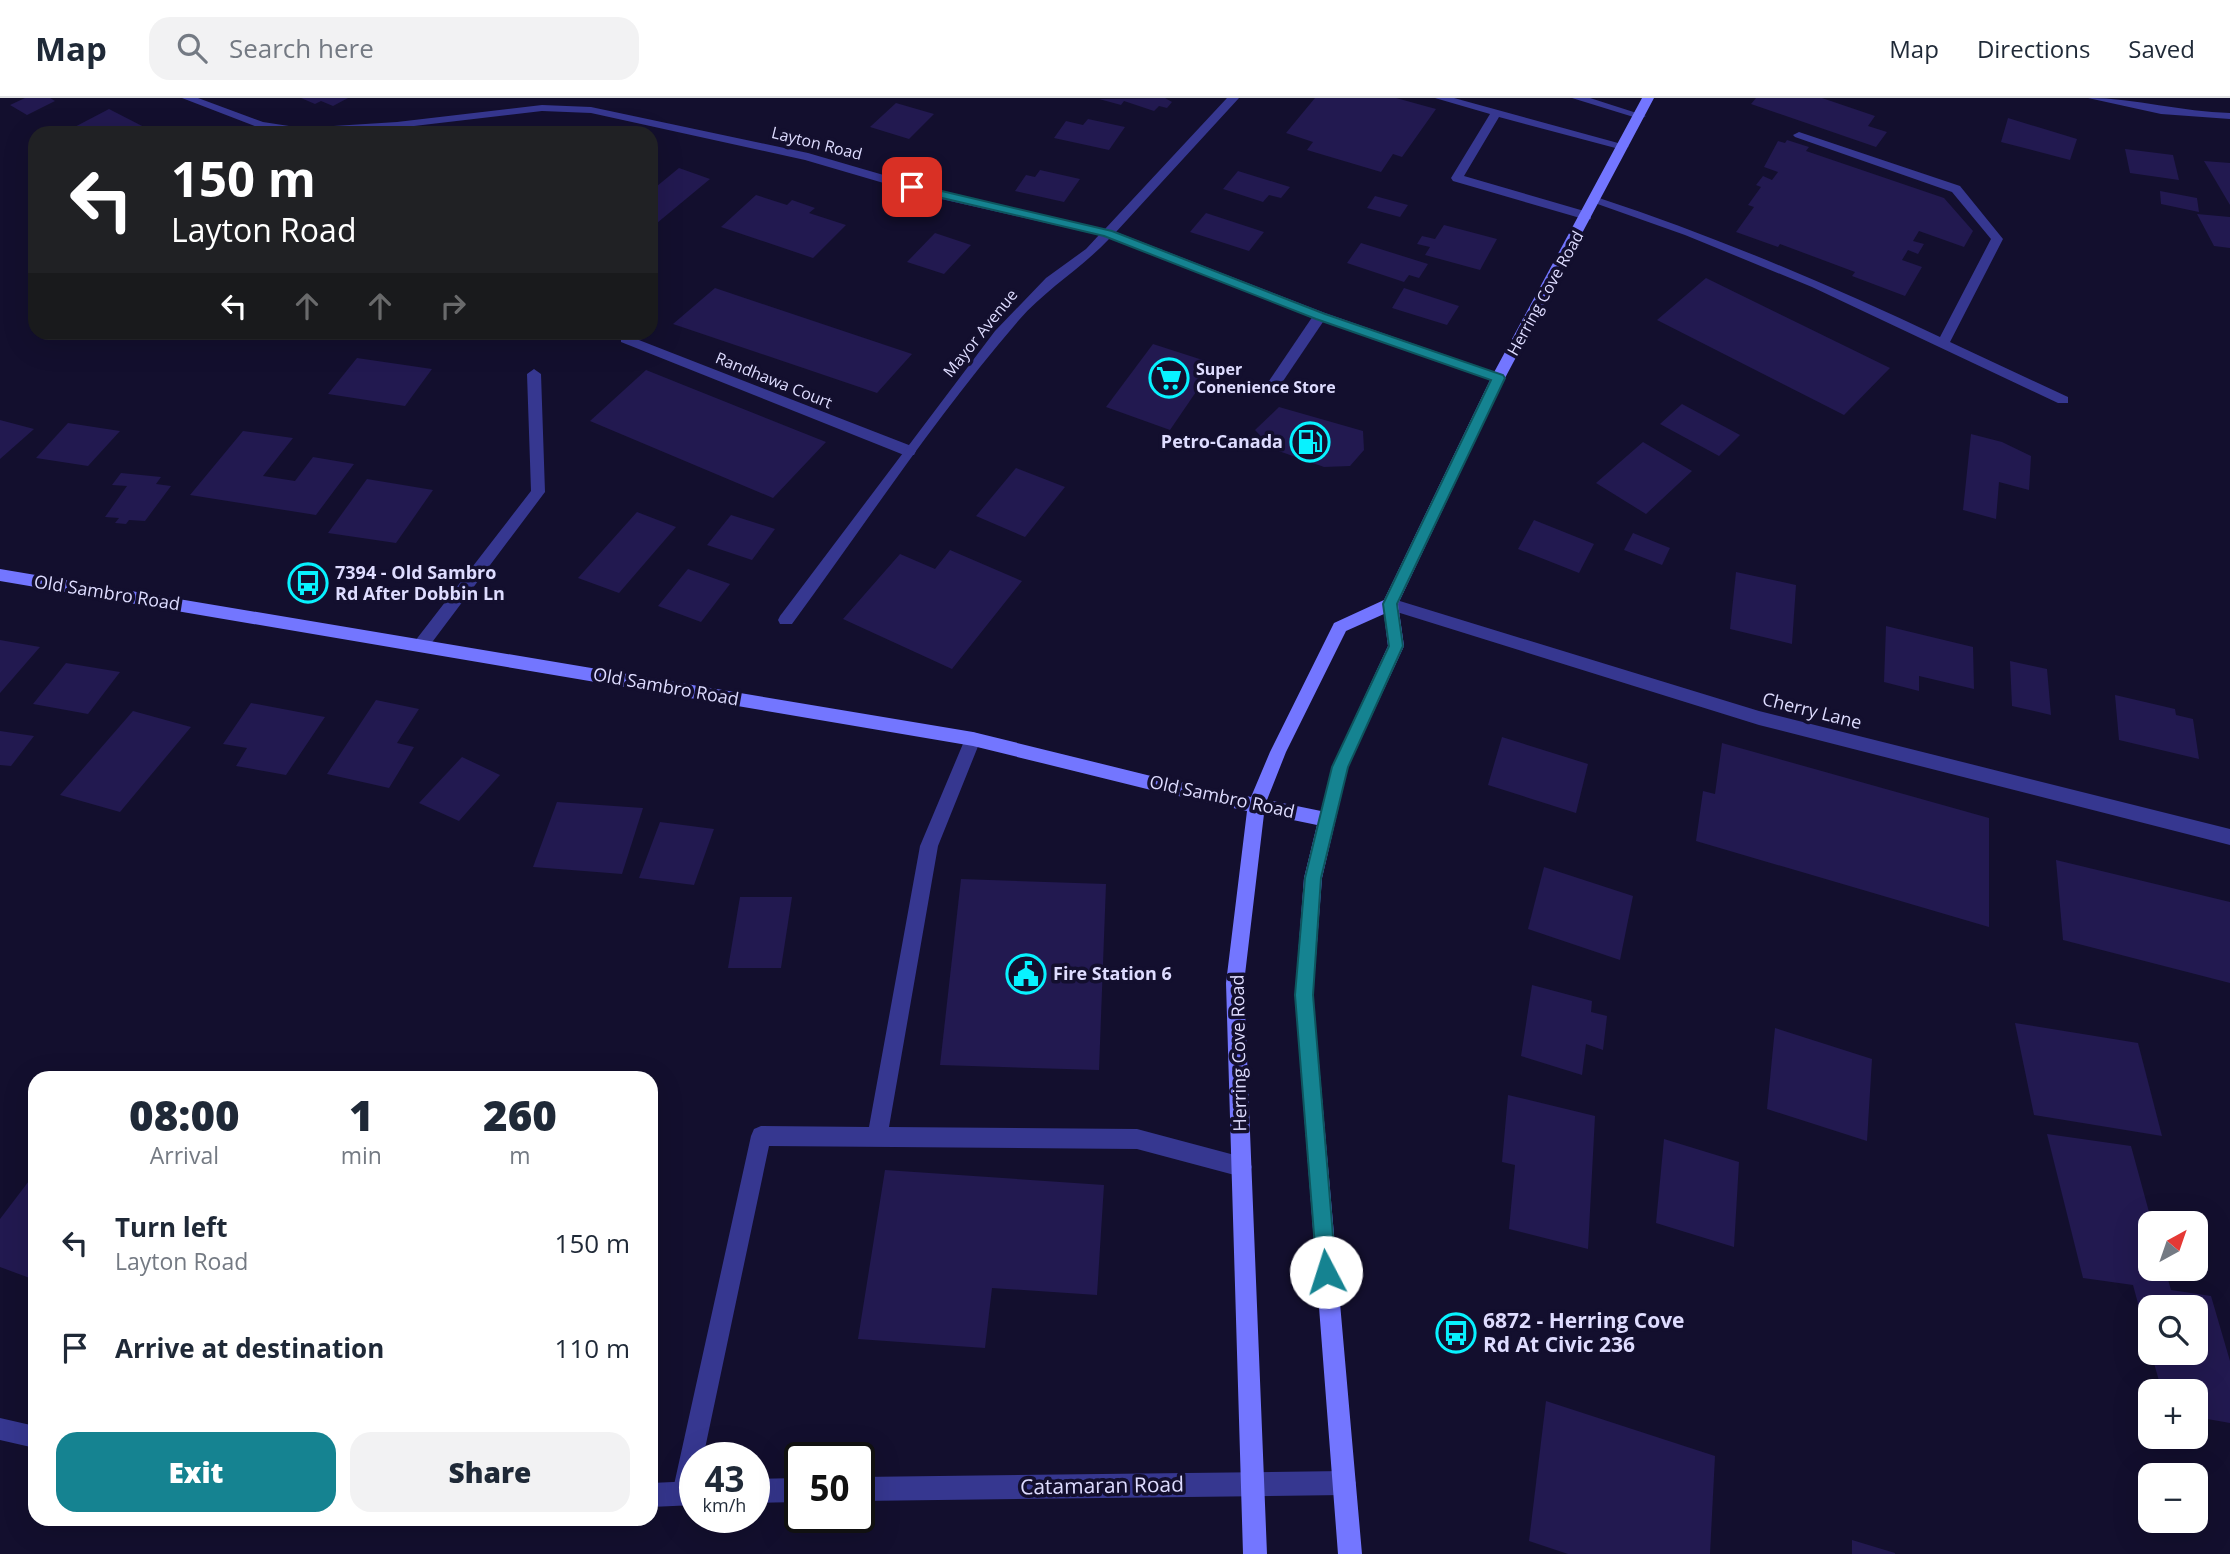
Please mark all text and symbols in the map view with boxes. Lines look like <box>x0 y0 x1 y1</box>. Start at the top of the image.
search box <box>149 17 639 80</box>
text: Map <box>35 26 107 71</box>
icon: search <box>173 29 211 67</box>
text: Search here <box>229 30 374 66</box>
text: Map <box>1889 32 1939 65</box>
text: Directions <box>1977 32 2090 65</box>
text: Saved <box>2128 32 2195 65</box>
street label: Layton Road <box>769 121 865 165</box>
text: 150 m <box>171 145 316 211</box>
icon: left <box>56 154 147 245</box>
pin <box>882 157 942 217</box>
icon: arrive <box>893 168 931 206</box>
text: Layton Road <box>171 208 356 251</box>
street label: Herring Cove Road <box>1502 227 1588 359</box>
street label: Mayor Avenue <box>938 284 1022 382</box>
icon: left <box>215 287 253 325</box>
icon: ahead <box>288 287 326 325</box>
icon: ahead <box>361 287 399 325</box>
icon: right <box>434 287 472 325</box>
street label: Randhawa Court <box>712 347 836 414</box>
supermarket icon: Super Conenience Store <box>1148 357 1190 399</box>
place label: Super Conenience Store <box>1196 358 1336 398</box>
fuel station icon: Petro-Canada <box>1289 421 1331 463</box>
place label: Petro-Canada <box>1161 429 1283 453</box>
place label: 7394 - Old Sambro Rd After Dobbin Ln <box>335 560 505 605</box>
bus stop icon: 7394 - Old Sambro Rd After Dobbin Ln <box>287 562 329 604</box>
street label: Old Sambro Road <box>32 569 182 615</box>
street label: Old Sambro Road <box>591 661 741 711</box>
street label: Cherry Lane <box>1760 686 1864 734</box>
street label: Old Sambro Road <box>1148 769 1297 823</box>
public building icon: Fire Station 6 <box>1005 953 1047 995</box>
place label: Fire Station 6 <box>1053 961 1172 985</box>
street label: Herring Cove Road <box>1225 974 1251 1132</box>
text: 08:00 <box>129 1086 240 1143</box>
text: 1 <box>349 1086 374 1143</box>
text: 260 <box>483 1086 557 1143</box>
text: Arrival <box>150 1139 219 1171</box>
text: min <box>341 1139 382 1171</box>
text: m <box>509 1139 531 1171</box>
text: Turn left <box>115 1209 227 1245</box>
north arrow <box>2138 1211 2208 1281</box>
map controls <box>2138 1211 2208 1533</box>
icon: left <box>56 1224 94 1262</box>
text: 150 m <box>555 1225 630 1261</box>
position arrow <box>1289 1235 1363 1309</box>
text: Layton Road <box>115 1245 248 1277</box>
button: search <box>2138 1295 2208 1365</box>
place label: 6872 - Herring Cove Rd At Civic 236 <box>1483 1306 1685 1358</box>
bus stop icon: 6872 - Herring Cove Rd At Civic 236 <box>1435 1312 1477 1354</box>
icon: arrive <box>56 1329 94 1367</box>
text: Arrive at destination <box>115 1330 384 1366</box>
text: 110 m <box>555 1330 630 1366</box>
button: + <box>2138 1379 2208 1449</box>
button: Exit <box>56 1432 336 1512</box>
button: Share <box>350 1432 630 1512</box>
speed limit sign: 50 <box>784 1442 875 1533</box>
text: 43 <box>704 1455 745 1502</box>
button: − <box>2138 1463 2208 1533</box>
street label: Catamaran Road <box>1020 1470 1184 1500</box>
text: km/h <box>703 1493 746 1517</box>

